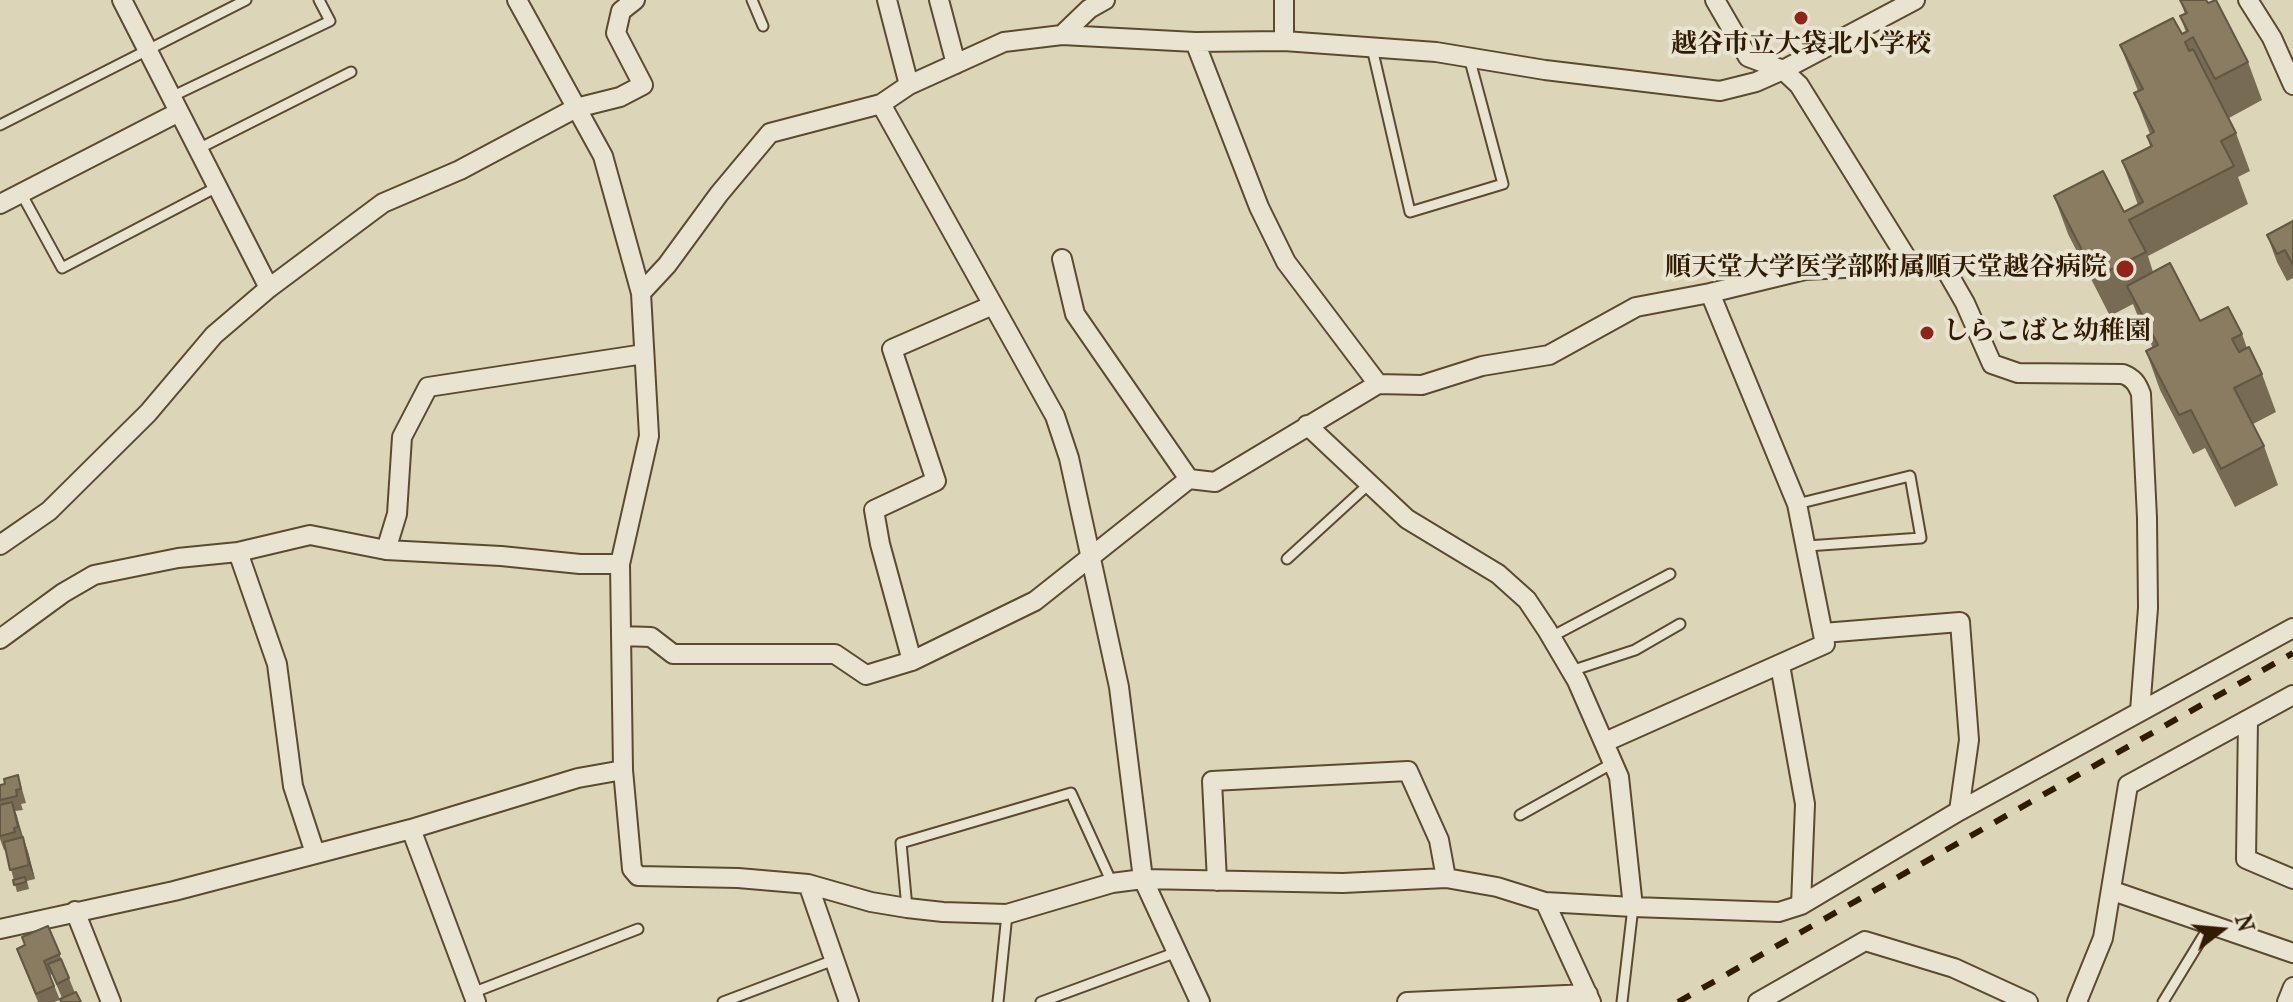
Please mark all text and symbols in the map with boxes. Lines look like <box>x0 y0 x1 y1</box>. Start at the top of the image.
marker: 越谷市立大袋北小学校 <box>1792 9 1810 27</box>
place label: 越谷市立大袋北小学校 <box>1671 30 1931 62</box>
place label: 順天堂大学医学部附属順天堂越谷病院 <box>1665 253 2107 285</box>
marker: 順天堂大学医学部附属順天堂越谷病院 <box>2114 258 2136 280</box>
place label: しらこばと幼稚園 <box>1943 317 2151 349</box>
marker: しらこばと幼稚園 <box>1918 324 1936 342</box>
north arrow <box>2181 890 2261 970</box>
text: N <box>2229 912 2259 935</box>

